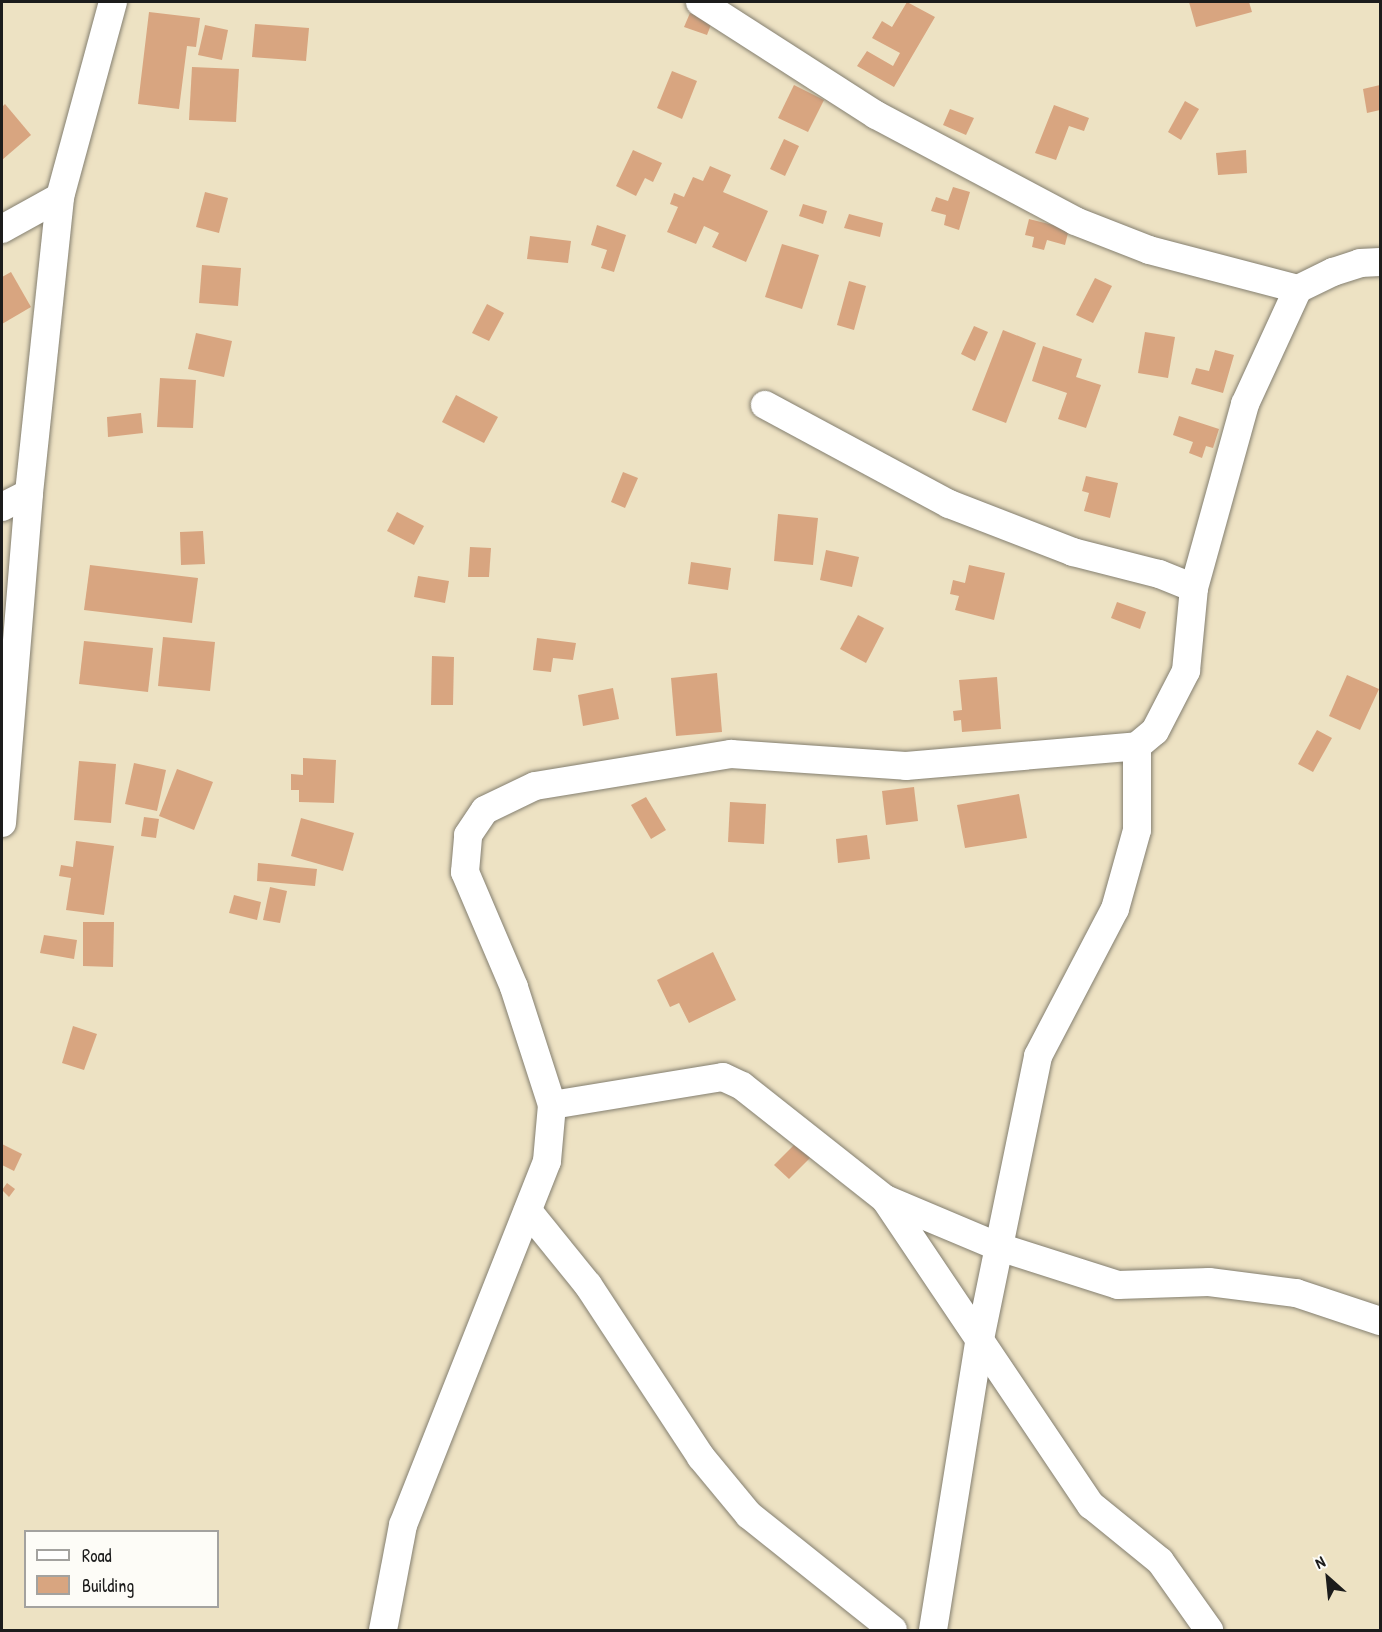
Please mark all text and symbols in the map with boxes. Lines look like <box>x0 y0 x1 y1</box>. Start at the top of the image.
legend <box>24 1530 219 1608</box>
text: Road <box>82 1543 112 1568</box>
north arrow <box>1298 1548 1358 1608</box>
text: N <box>1311 1550 1329 1574</box>
text: Building <box>82 1573 134 1598</box>

